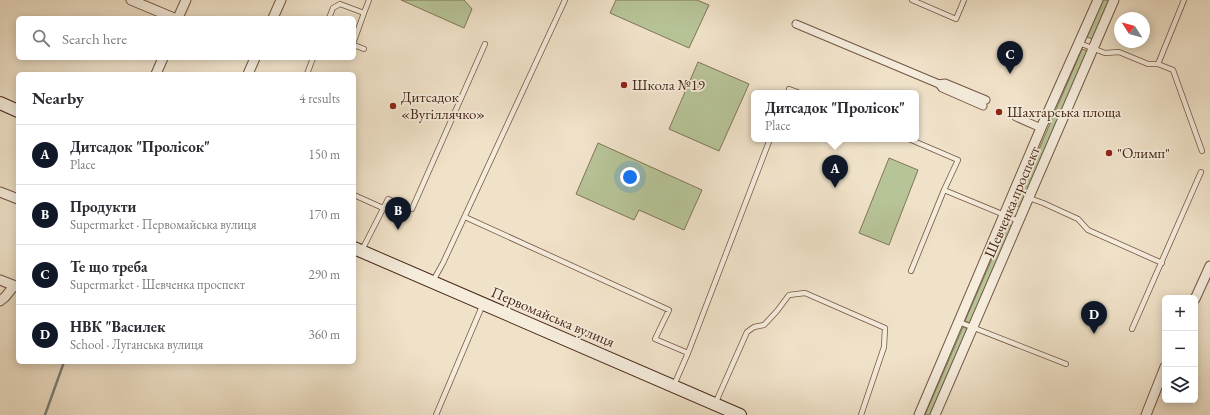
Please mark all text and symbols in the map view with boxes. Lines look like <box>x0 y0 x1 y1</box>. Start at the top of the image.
north arrow <box>1114 12 1150 48</box>
search box <box>16 16 356 60</box>
icon: search <box>30 27 52 49</box>
text: Search here <box>62 29 127 48</box>
pin: C <box>997 41 1023 74</box>
place label: Школа №19 <box>632 75 705 94</box>
marker: Школа №19 <box>619 80 629 90</box>
text: Nearby <box>32 87 84 109</box>
place label: Дитсадок «Вугіллячко» <box>401 87 485 123</box>
text: 4 results <box>299 90 340 107</box>
popup <box>751 90 919 142</box>
text: Дитсадок "Пролісок" <box>765 98 905 117</box>
marker: Дитсадок «Вугіллячко» <box>388 101 398 111</box>
place label: Шахтарська площа <box>1007 102 1121 121</box>
marker: Шахтарська площа <box>994 107 1004 117</box>
text: Place <box>765 117 791 134</box>
text: Дитсадок "Пролісок" <box>70 137 210 156</box>
street label: Шевченка проспект <box>979 143 1044 260</box>
place label: "Олимп" <box>1117 143 1170 162</box>
text: A <box>40 146 50 163</box>
text: 150 m <box>309 146 340 163</box>
marker: "Олимп" <box>1104 148 1114 158</box>
pin: A <box>822 155 848 188</box>
text: Place <box>70 156 96 173</box>
your location <box>620 167 640 187</box>
text: Продукти <box>70 197 136 216</box>
pin: B <box>385 197 411 230</box>
text: B <box>41 206 49 223</box>
text: 170 m <box>309 206 340 223</box>
text: Supermarket · Первомайська вулиця <box>70 216 257 233</box>
text: Те що треба <box>70 257 148 276</box>
text: C <box>40 266 50 283</box>
text: 290 m <box>309 266 340 283</box>
text: Supermarket · Шевченка проспект <box>70 276 245 293</box>
street label: Первомайська вулиця <box>488 282 618 351</box>
map controls <box>1162 295 1198 403</box>
button: + <box>1162 295 1198 331</box>
pin: D <box>1081 301 1107 334</box>
text: НВК "Василек <box>70 317 165 336</box>
text: D <box>40 326 50 343</box>
text: 360 m <box>309 326 340 343</box>
button: − <box>1162 331 1198 367</box>
text: School · Луганська вулиця <box>70 336 203 353</box>
button: layers <box>1162 367 1198 403</box>

